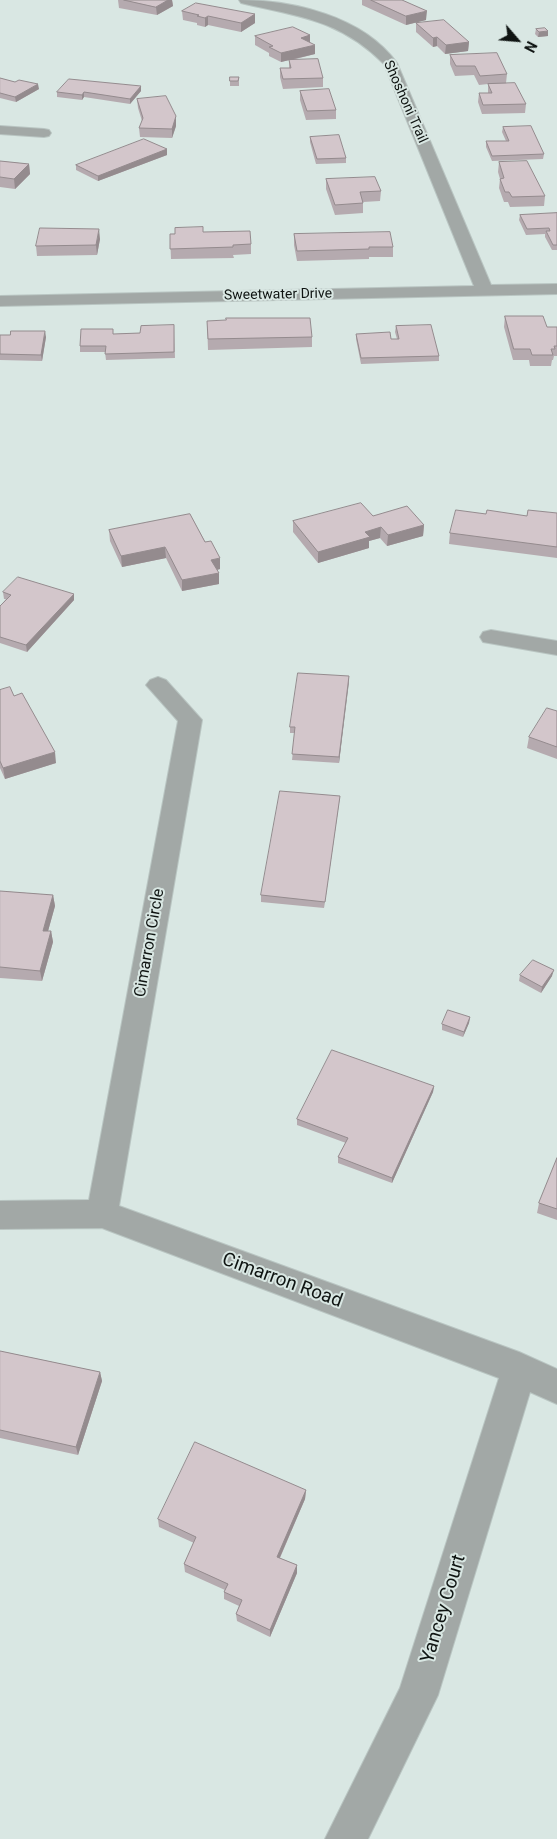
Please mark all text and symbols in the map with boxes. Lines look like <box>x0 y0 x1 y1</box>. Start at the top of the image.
north arrow <box>492 15 542 65</box>
text: N <box>521 39 540 55</box>
street label: Shoshoni Trail <box>379 58 431 146</box>
street label: Sweetwater Drive <box>224 286 332 304</box>
street label: Cimarron Circle <box>131 887 169 999</box>
street label: Cimarron Road <box>219 1249 345 1313</box>
street label: Yancey Court <box>417 1552 471 1666</box>

